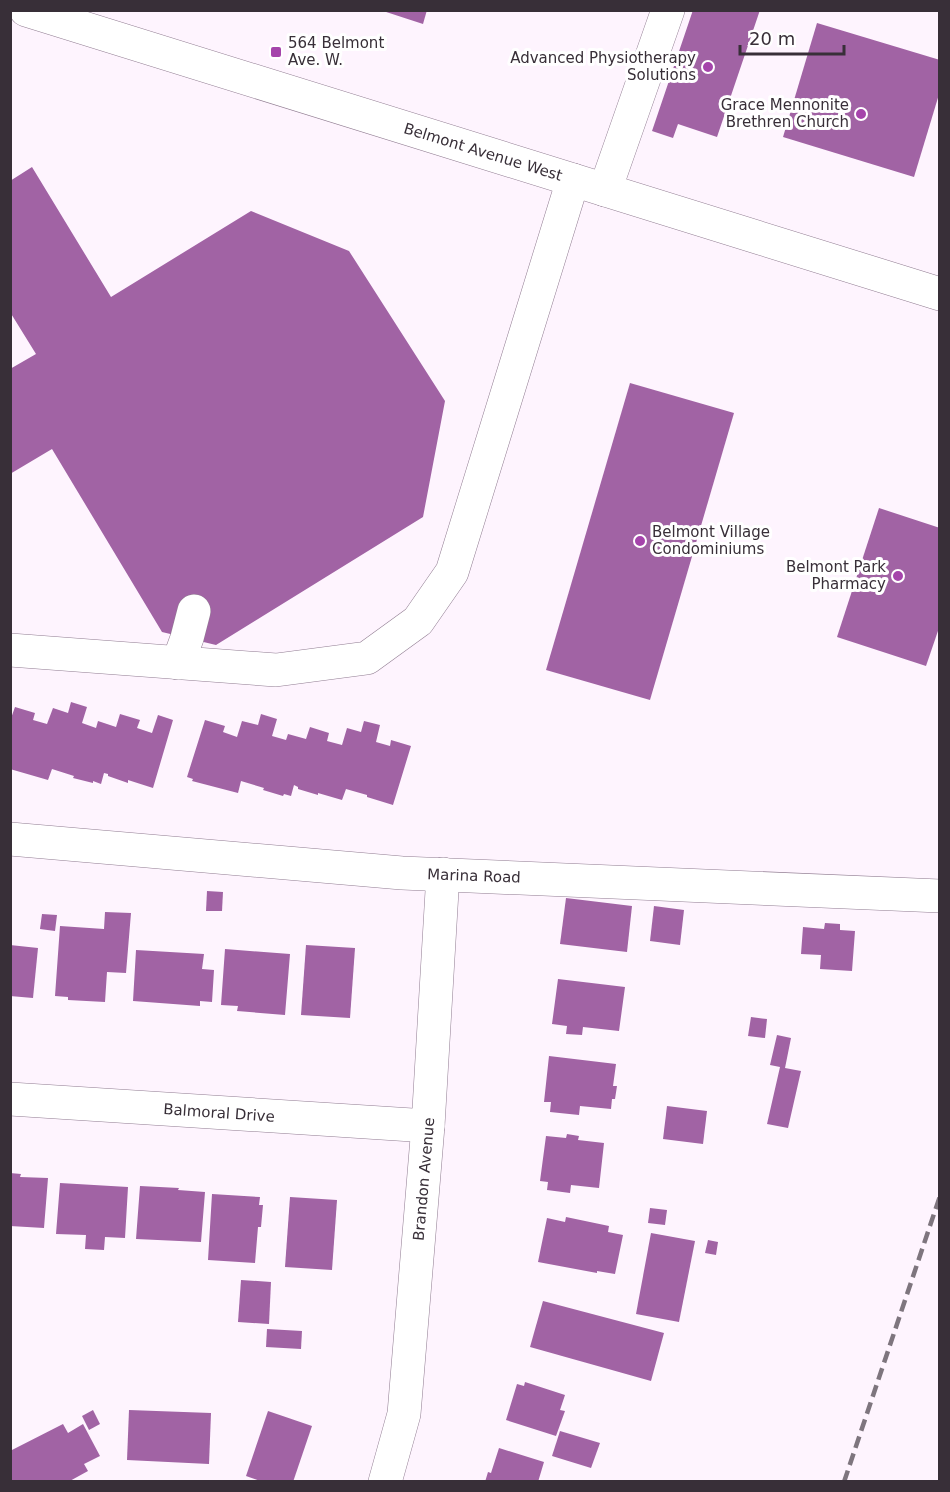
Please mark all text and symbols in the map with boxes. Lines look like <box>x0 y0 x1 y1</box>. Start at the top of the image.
scale bar <box>740 18 844 56</box>
text: 20 m <box>749 28 795 49</box>
place label: 564 Belmont Ave. W. <box>288 34 384 69</box>
marker: 564 Belmont Ave. W. <box>269 45 283 59</box>
place label: Advanced Physiotherapy Solutions <box>510 49 696 84</box>
marker: Advanced Physiotherapy Solutions <box>701 60 715 74</box>
place label: Grace Mennonite Brethren Church <box>721 96 849 131</box>
marker: Grace Mennonite Brethren Church <box>854 107 868 121</box>
street label: Belmont Avenue West <box>401 119 565 185</box>
place label: Belmont Village Condominiums <box>652 523 770 558</box>
marker: Belmont Village Condominiums <box>633 534 647 548</box>
place label: Belmont Park Pharmacy <box>786 558 886 593</box>
marker: Belmont Park Pharmacy <box>891 569 905 583</box>
street label: Marina Road <box>427 865 521 887</box>
street label: Balmoral Drive <box>163 1100 275 1126</box>
street label: Brandon Avenue <box>410 1117 438 1241</box>

